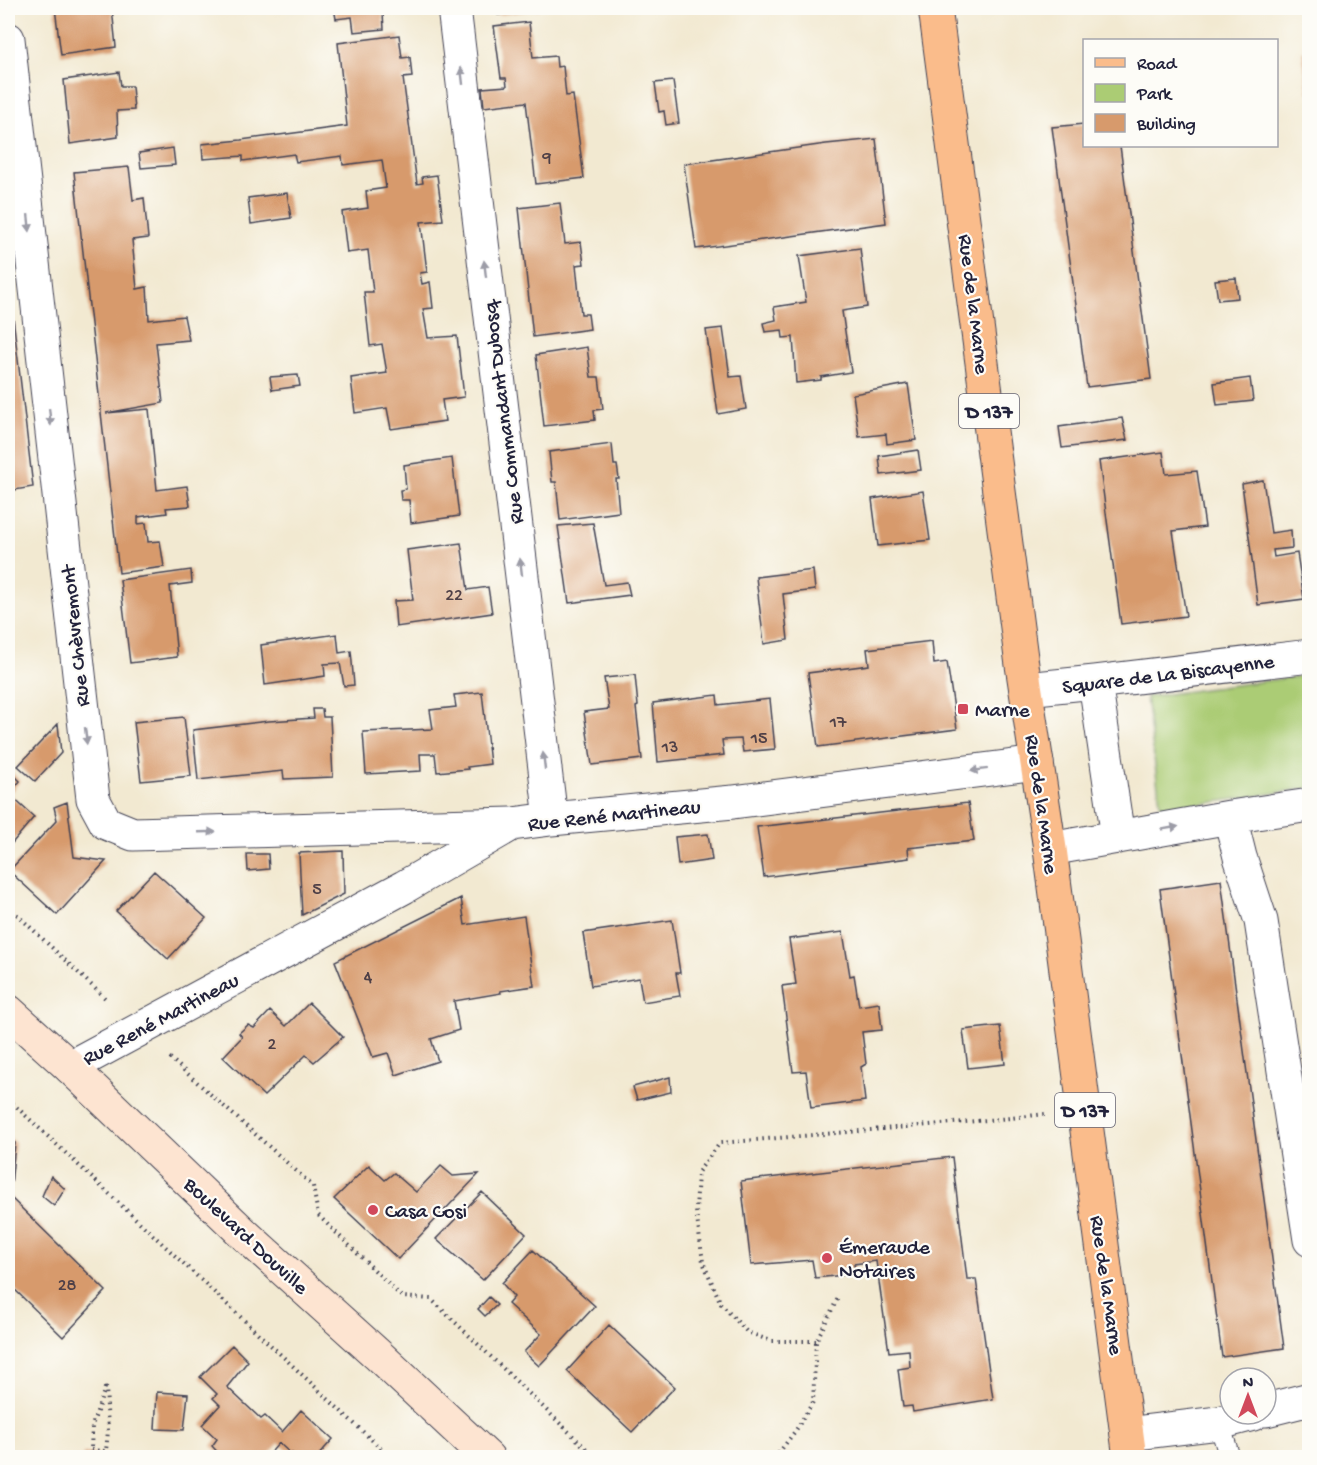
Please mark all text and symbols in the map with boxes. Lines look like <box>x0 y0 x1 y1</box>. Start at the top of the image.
legend <box>1083 39 1278 147</box>
text: Road <box>1137 55 1178 76</box>
one-way arrow <box>457 66 467 85</box>
text: Park <box>1136 85 1173 106</box>
text: Building <box>1136 115 1196 136</box>
house number: 9 <box>541 148 552 169</box>
one-way arrow <box>24 213 33 232</box>
street label: Rue de la Marne <box>951 233 993 377</box>
one-way arrow <box>480 260 490 279</box>
street label: Rue Commandant Dubosq <box>479 297 532 525</box>
road number: D 137 <box>959 394 1019 428</box>
one-way arrow <box>45 407 55 426</box>
one-way arrow <box>516 558 526 577</box>
street label: Rue Chèvremont <box>57 561 97 708</box>
house number: 22 <box>445 586 463 607</box>
street label: Square de La Biscayenne <box>1061 651 1277 702</box>
place label: Marne <box>975 700 1031 725</box>
marker: Marne <box>956 702 970 716</box>
house number: 17 <box>829 713 847 734</box>
one-way arrow <box>81 726 90 745</box>
house number: 15 <box>750 729 767 750</box>
street label: Rue de la Marne <box>1017 733 1062 877</box>
house number: 13 <box>661 738 678 759</box>
one-way arrow <box>540 751 549 770</box>
one-way arrow <box>969 766 988 775</box>
street label: Rue René Martineau <box>527 796 702 839</box>
one-way arrow <box>1160 823 1179 832</box>
one-way arrow <box>198 828 217 837</box>
house number: 5 <box>312 880 322 901</box>
house number: 4 <box>364 968 373 989</box>
street label: Rue René Martineau <box>79 969 244 1073</box>
house number: 2 <box>268 1035 277 1056</box>
road number: D 137 <box>1055 1093 1115 1127</box>
street label: Boulevard Douville <box>177 1173 313 1302</box>
place label: Casa Cosi <box>385 1201 467 1226</box>
marker: Casa Cosi <box>366 1203 380 1217</box>
street label: Rue de la Marne <box>1082 1214 1127 1358</box>
place label: Émeraude Notaires <box>839 1237 931 1286</box>
marker: Émeraude Notaires <box>820 1251 834 1265</box>
house number: 28 <box>58 1276 76 1297</box>
north arrow <box>1218 1366 1278 1426</box>
text: N <box>1243 1375 1254 1394</box>

